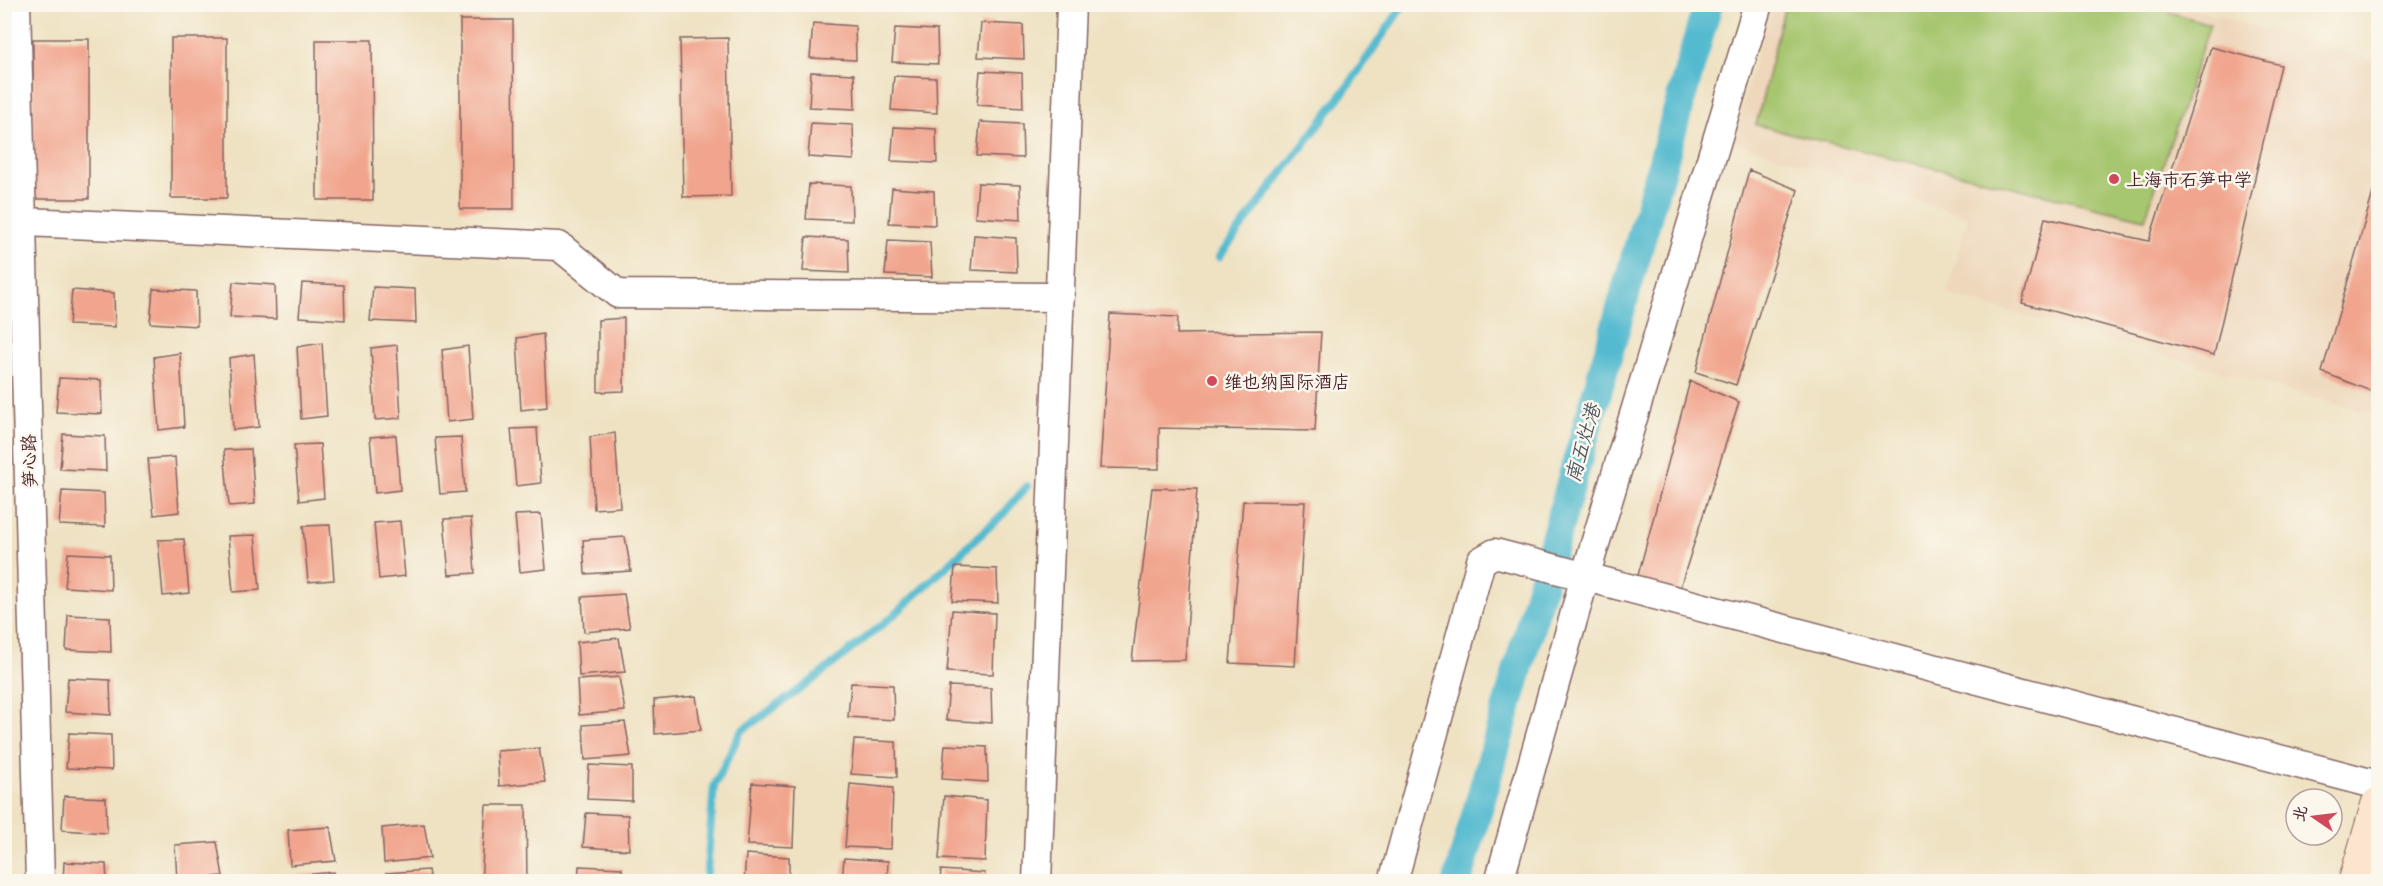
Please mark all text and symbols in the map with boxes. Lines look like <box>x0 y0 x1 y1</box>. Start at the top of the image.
place label: 上海市石笋中学 <box>2126 168 2252 191</box>
marker: 上海市石笋中学 <box>2107 172 2121 186</box>
place label: 维也纳国际酒店 <box>1224 370 1350 393</box>
marker: 维也纳国际酒店 <box>1205 374 1219 388</box>
water label: 南五灶港 <box>1559 399 1606 485</box>
street label: 笋心路 <box>17 434 41 488</box>
north arrow <box>2284 787 2344 847</box>
text: 北 <box>2288 803 2311 824</box>

